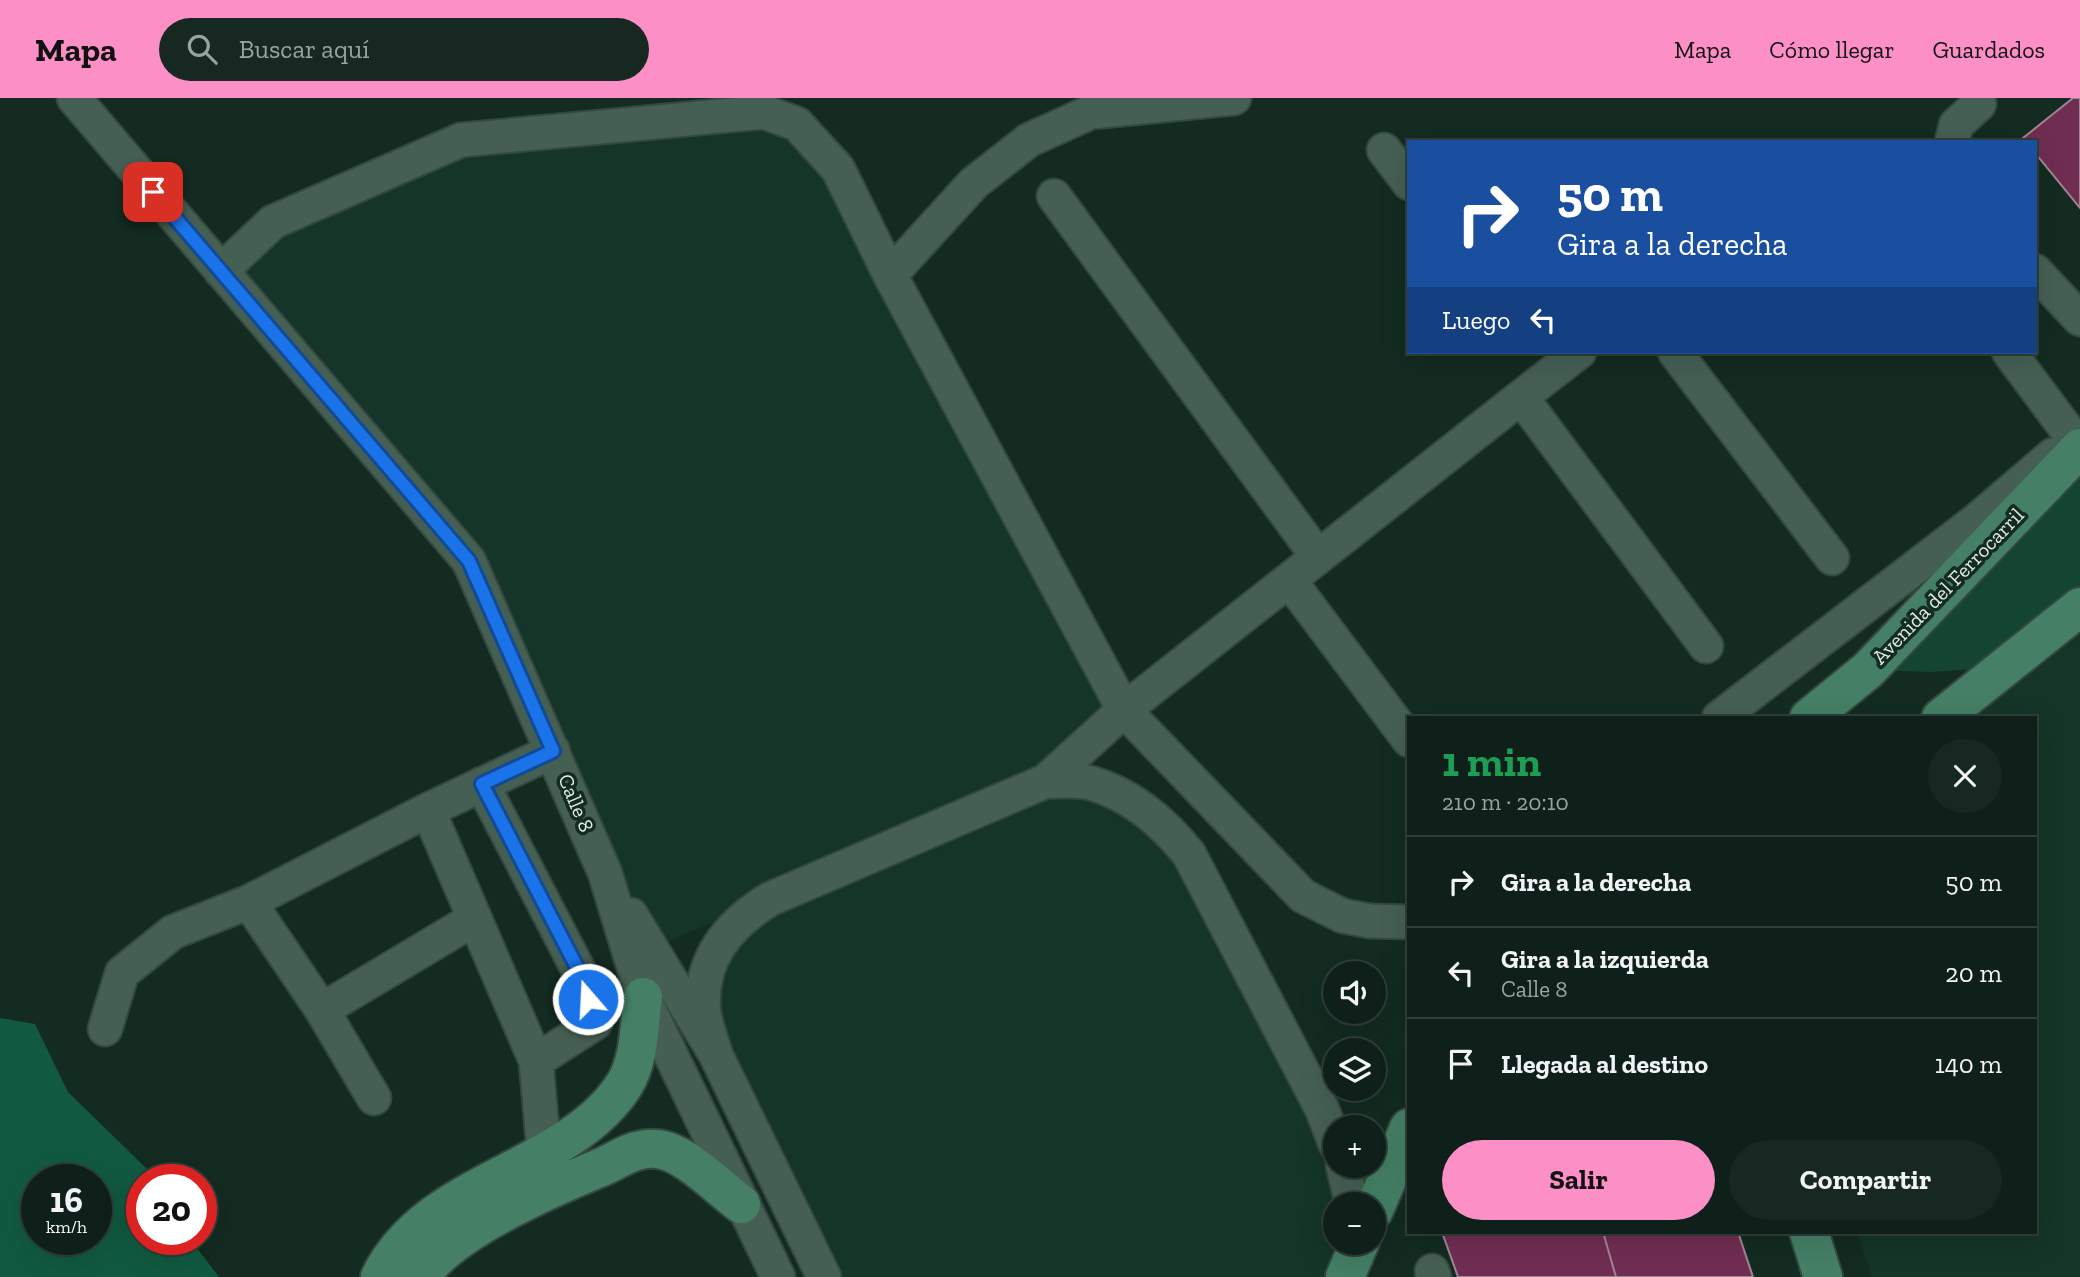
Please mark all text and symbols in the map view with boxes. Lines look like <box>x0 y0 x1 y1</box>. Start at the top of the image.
search box <box>159 18 649 81</box>
text: Mapa <box>35 30 117 69</box>
icon: search <box>183 30 221 68</box>
text: Buscar aquí <box>239 33 370 65</box>
text: Mapa <box>1674 35 1731 64</box>
text: Cómo llegar <box>1769 35 1895 64</box>
text: Guardados <box>1933 35 2045 64</box>
pin <box>123 162 183 222</box>
text: 50 m <box>1557 165 1663 224</box>
icon: right <box>1442 168 1533 259</box>
icon: arrive <box>134 173 172 211</box>
text: Gira a la derecha <box>1557 225 1787 263</box>
icon: left <box>1524 301 1562 339</box>
text: Luego <box>1442 304 1510 336</box>
street label: Avenida del Ferrocarril <box>1867 502 2029 669</box>
text: 1 min <box>1442 736 1541 787</box>
button: close <box>1928 739 2002 813</box>
street label: Calle 8 <box>553 770 600 836</box>
text: 210 m · 20:10 <box>1442 788 1569 816</box>
icon: right <box>1442 863 1480 901</box>
text: Gira a la derecha <box>1501 866 1691 898</box>
text: 50 m <box>1945 866 2002 898</box>
text: Gira a la izquierda <box>1501 943 1709 975</box>
icon: left <box>1442 954 1480 992</box>
text: 20 m <box>1945 957 2002 989</box>
map controls <box>1323 961 1386 1255</box>
button: sound <box>1323 961 1386 1024</box>
position arrow <box>551 962 625 1036</box>
text: Calle 8 <box>1501 975 1568 1003</box>
button: layers <box>1323 1038 1386 1101</box>
icon: arrive <box>1442 1045 1480 1083</box>
text: Llegada al destino <box>1501 1048 1708 1080</box>
text: 140 m <box>1935 1048 2002 1080</box>
button: + <box>1323 1115 1386 1178</box>
button: Salir <box>1442 1140 1715 1220</box>
button: Compartir <box>1729 1140 2002 1220</box>
speed limit sign: 20 <box>126 1164 217 1255</box>
text: 16 <box>50 1179 83 1221</box>
button: − <box>1323 1192 1386 1255</box>
text: km/h <box>46 1216 87 1238</box>

